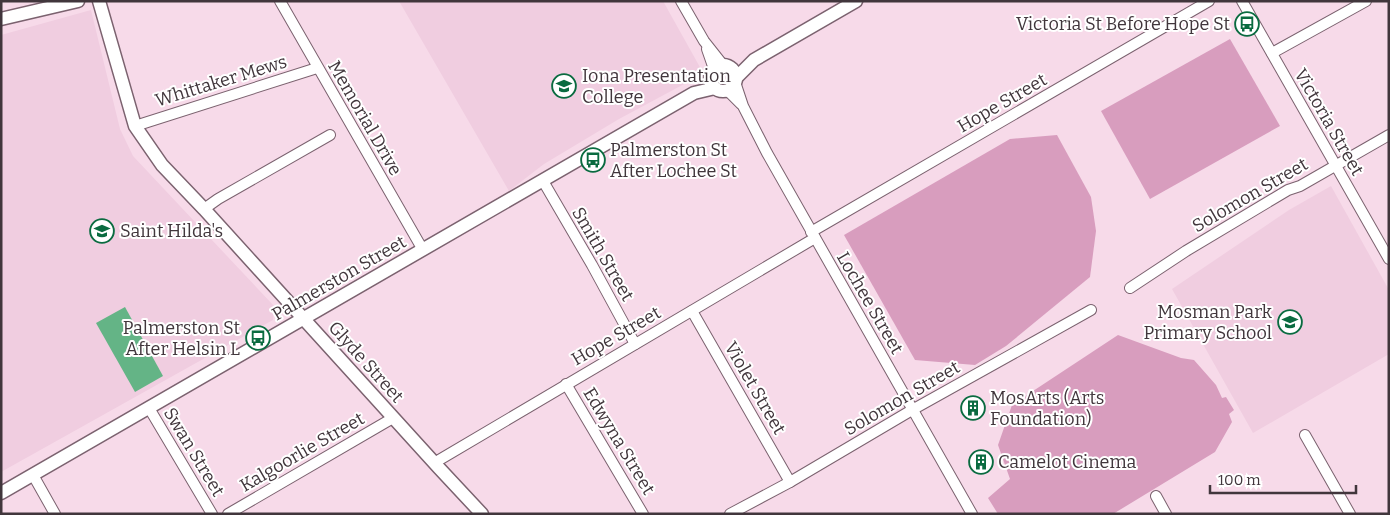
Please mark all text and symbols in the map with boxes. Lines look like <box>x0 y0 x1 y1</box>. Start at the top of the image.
bus stop icon: Victoria St Before Hope St <box>1234 11 1260 37</box>
place label: Victoria St Before Hope St <box>1016 13 1230 35</box>
street label: Whittaker Mews <box>153 51 289 111</box>
street label: Memorial Drive <box>323 57 407 179</box>
place label: Iona Presentation College <box>582 65 731 108</box>
street label: Victoria Street <box>1290 65 1369 180</box>
street label: Hope Street <box>953 68 1051 137</box>
school or university icon: Iona Presentation College <box>551 73 577 99</box>
place label: Palmerston St After Lochee St <box>610 139 738 182</box>
bus stop icon: Palmerston St After Lochee St <box>580 147 606 173</box>
street label: Solomon Street <box>1188 153 1312 237</box>
street label: Smith Street <box>567 203 639 305</box>
school or university icon: Saint Hilda's <box>89 218 115 244</box>
place label: Saint Hilda's <box>120 220 223 242</box>
street label: Palmerston Street <box>268 230 410 325</box>
street label: Lochee Street <box>832 248 908 358</box>
street label: Hope Street <box>567 301 665 370</box>
place label: Mosman Park Primary School <box>1143 301 1273 344</box>
school or university icon: Mosman Park Primary School <box>1277 309 1303 335</box>
place label: Palmerston St After Helsin L <box>123 317 240 360</box>
street label: Glyde Street <box>324 317 409 408</box>
bus stop icon: Palmerston St After Helsin L <box>245 325 271 351</box>
street label: Violet Street <box>720 338 791 439</box>
street label: Solomon Street <box>840 356 964 440</box>
street label: Edwyna Street <box>578 383 660 499</box>
place label: MosArts (Arts Foundation) <box>990 387 1104 430</box>
building icon: MosArts (Arts Foundation) <box>960 395 986 421</box>
street label: Swan Street <box>159 404 229 501</box>
street label: Kalgoorlie Street <box>236 407 369 497</box>
building icon: Camelot Cinema <box>968 449 994 475</box>
place label: Camelot Cinema <box>998 451 1137 473</box>
scale bar <box>1210 462 1356 494</box>
text: 100 m <box>1218 471 1261 489</box>

